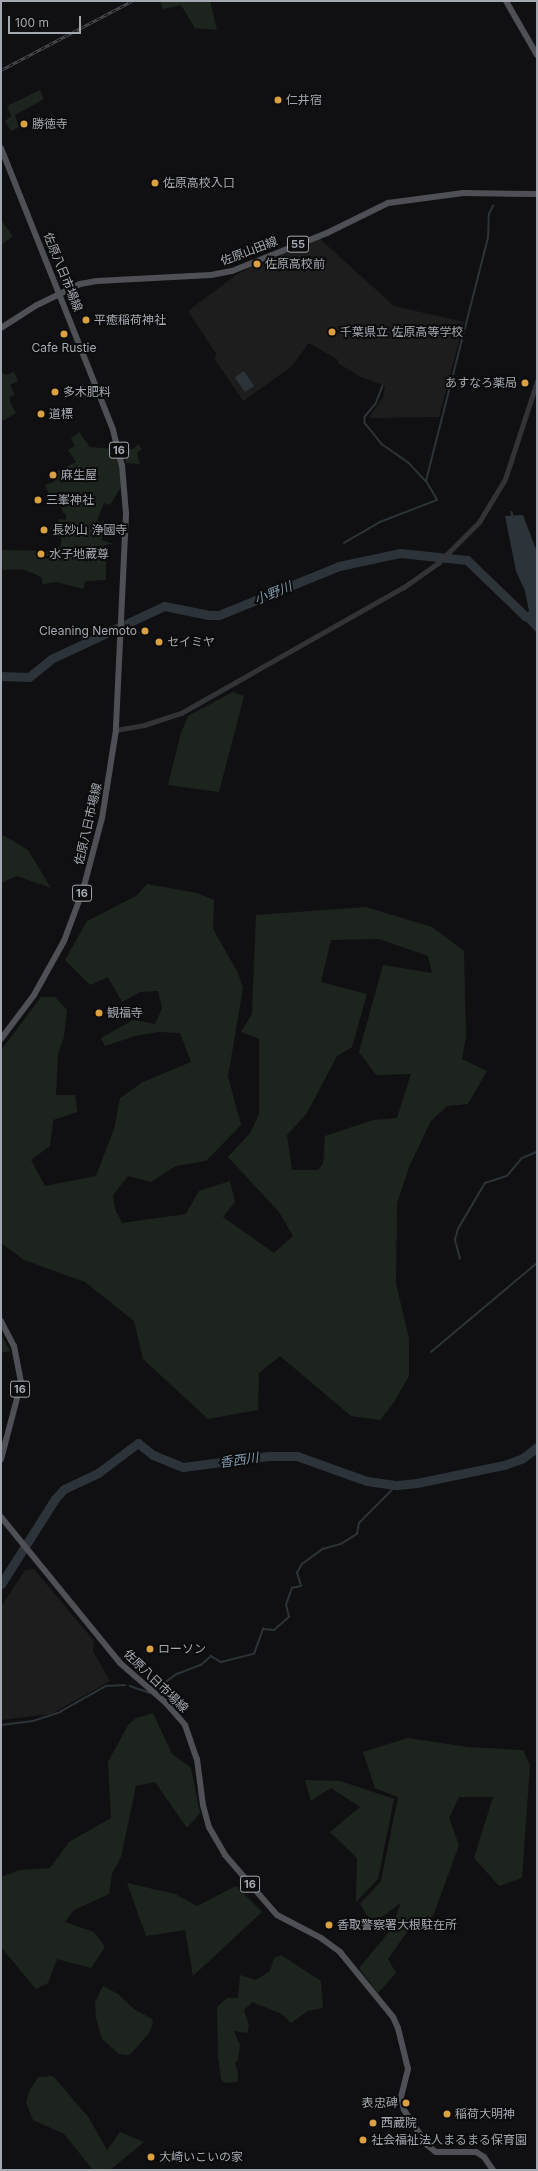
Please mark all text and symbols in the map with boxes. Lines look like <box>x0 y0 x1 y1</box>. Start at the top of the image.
scale bar <box>10 8 83 34</box>
text: 100 m <box>15 15 49 30</box>
place label: 仁井宿 <box>286 93 322 107</box>
marker: 仁井宿 <box>273 95 283 105</box>
place label: 勝徳寺 <box>32 117 68 131</box>
marker: 勝徳寺 <box>19 119 29 129</box>
place label: 佐原高校入口 <box>163 176 235 190</box>
marker: 佐原高校入口 <box>150 178 160 188</box>
street label: 佐原八日市場線 <box>41 230 85 314</box>
street label: 佐原山田線 <box>218 234 280 268</box>
road number: 55 <box>286 235 310 253</box>
place label: 佐原高校前 <box>265 257 325 271</box>
marker: 佐原高校前 <box>252 259 262 269</box>
place label: 平癒稲荷神社 <box>94 313 166 327</box>
marker: 平癒稲荷神社 <box>81 315 91 325</box>
place label: 千葉県立 佐原高等学校 <box>340 325 463 339</box>
marker: 千葉県立 佐原高等学校 <box>327 327 337 337</box>
marker: Cafe Rustie <box>59 329 69 339</box>
place label: Cafe Rustie <box>32 341 96 355</box>
place label: あすなろ薬局 <box>445 376 517 390</box>
marker: あすなろ薬局 <box>520 378 530 388</box>
place label: 多木肥料 <box>63 385 111 399</box>
marker: 多木肥料 <box>50 387 60 397</box>
place label: 道標 <box>49 407 73 421</box>
marker: 道標 <box>36 409 46 419</box>
road number: 16 <box>109 441 129 459</box>
place label: 麻生屋 <box>61 468 97 482</box>
marker: 麻生屋 <box>48 470 58 480</box>
place label: 三峯神社 <box>46 493 94 507</box>
marker: 三峯神社 <box>33 495 43 505</box>
place label: 長妙山 浄國寺 <box>52 523 127 537</box>
marker: 長妙山 浄國寺 <box>39 525 49 535</box>
place label: 水子地蔵尊 <box>49 547 109 561</box>
marker: 水子地蔵尊 <box>36 549 46 559</box>
water label: 小野川 <box>252 578 294 608</box>
place label: Cleaning Nemoto <box>39 624 137 638</box>
marker: Cleaning Nemoto <box>140 626 150 636</box>
place label: セイミヤ <box>167 635 215 649</box>
marker: セイミヤ <box>154 637 164 647</box>
street label: 佐原八日市場線 <box>72 781 104 867</box>
road number: 16 <box>72 884 92 902</box>
place label: 観福寺 <box>107 1006 143 1020</box>
marker: 観福寺 <box>94 1008 104 1018</box>
road number: 16 <box>10 1380 30 1398</box>
water label: 香西川 <box>219 1450 259 1470</box>
place label: ローソン <box>158 1642 206 1656</box>
marker: ローソン <box>145 1644 155 1654</box>
street label: 佐原八日市場線 <box>121 1647 191 1715</box>
road number: 16 <box>240 1875 260 1893</box>
place label: 香取警察署大根駐在所 <box>337 1918 457 1932</box>
marker: 香取警察署大根駐在所 <box>324 1920 334 1930</box>
place label: 表忠碑 <box>362 2096 398 2110</box>
marker: 表忠碑 <box>401 2098 411 2108</box>
place label: 稲荷大明神 <box>455 2107 515 2121</box>
marker: 稲荷大明神 <box>442 2109 452 2119</box>
place label: 西蔵院 <box>381 2116 417 2130</box>
marker: 西蔵院 <box>368 2118 378 2128</box>
place label: 社会福祉法人まるまる保育園 <box>371 2133 527 2147</box>
marker: 社会福祉法人まるまる保育園 <box>358 2135 368 2145</box>
place label: 大崎いこいの家 <box>159 2150 243 2164</box>
marker: 大崎いこいの家 <box>146 2152 156 2162</box>

